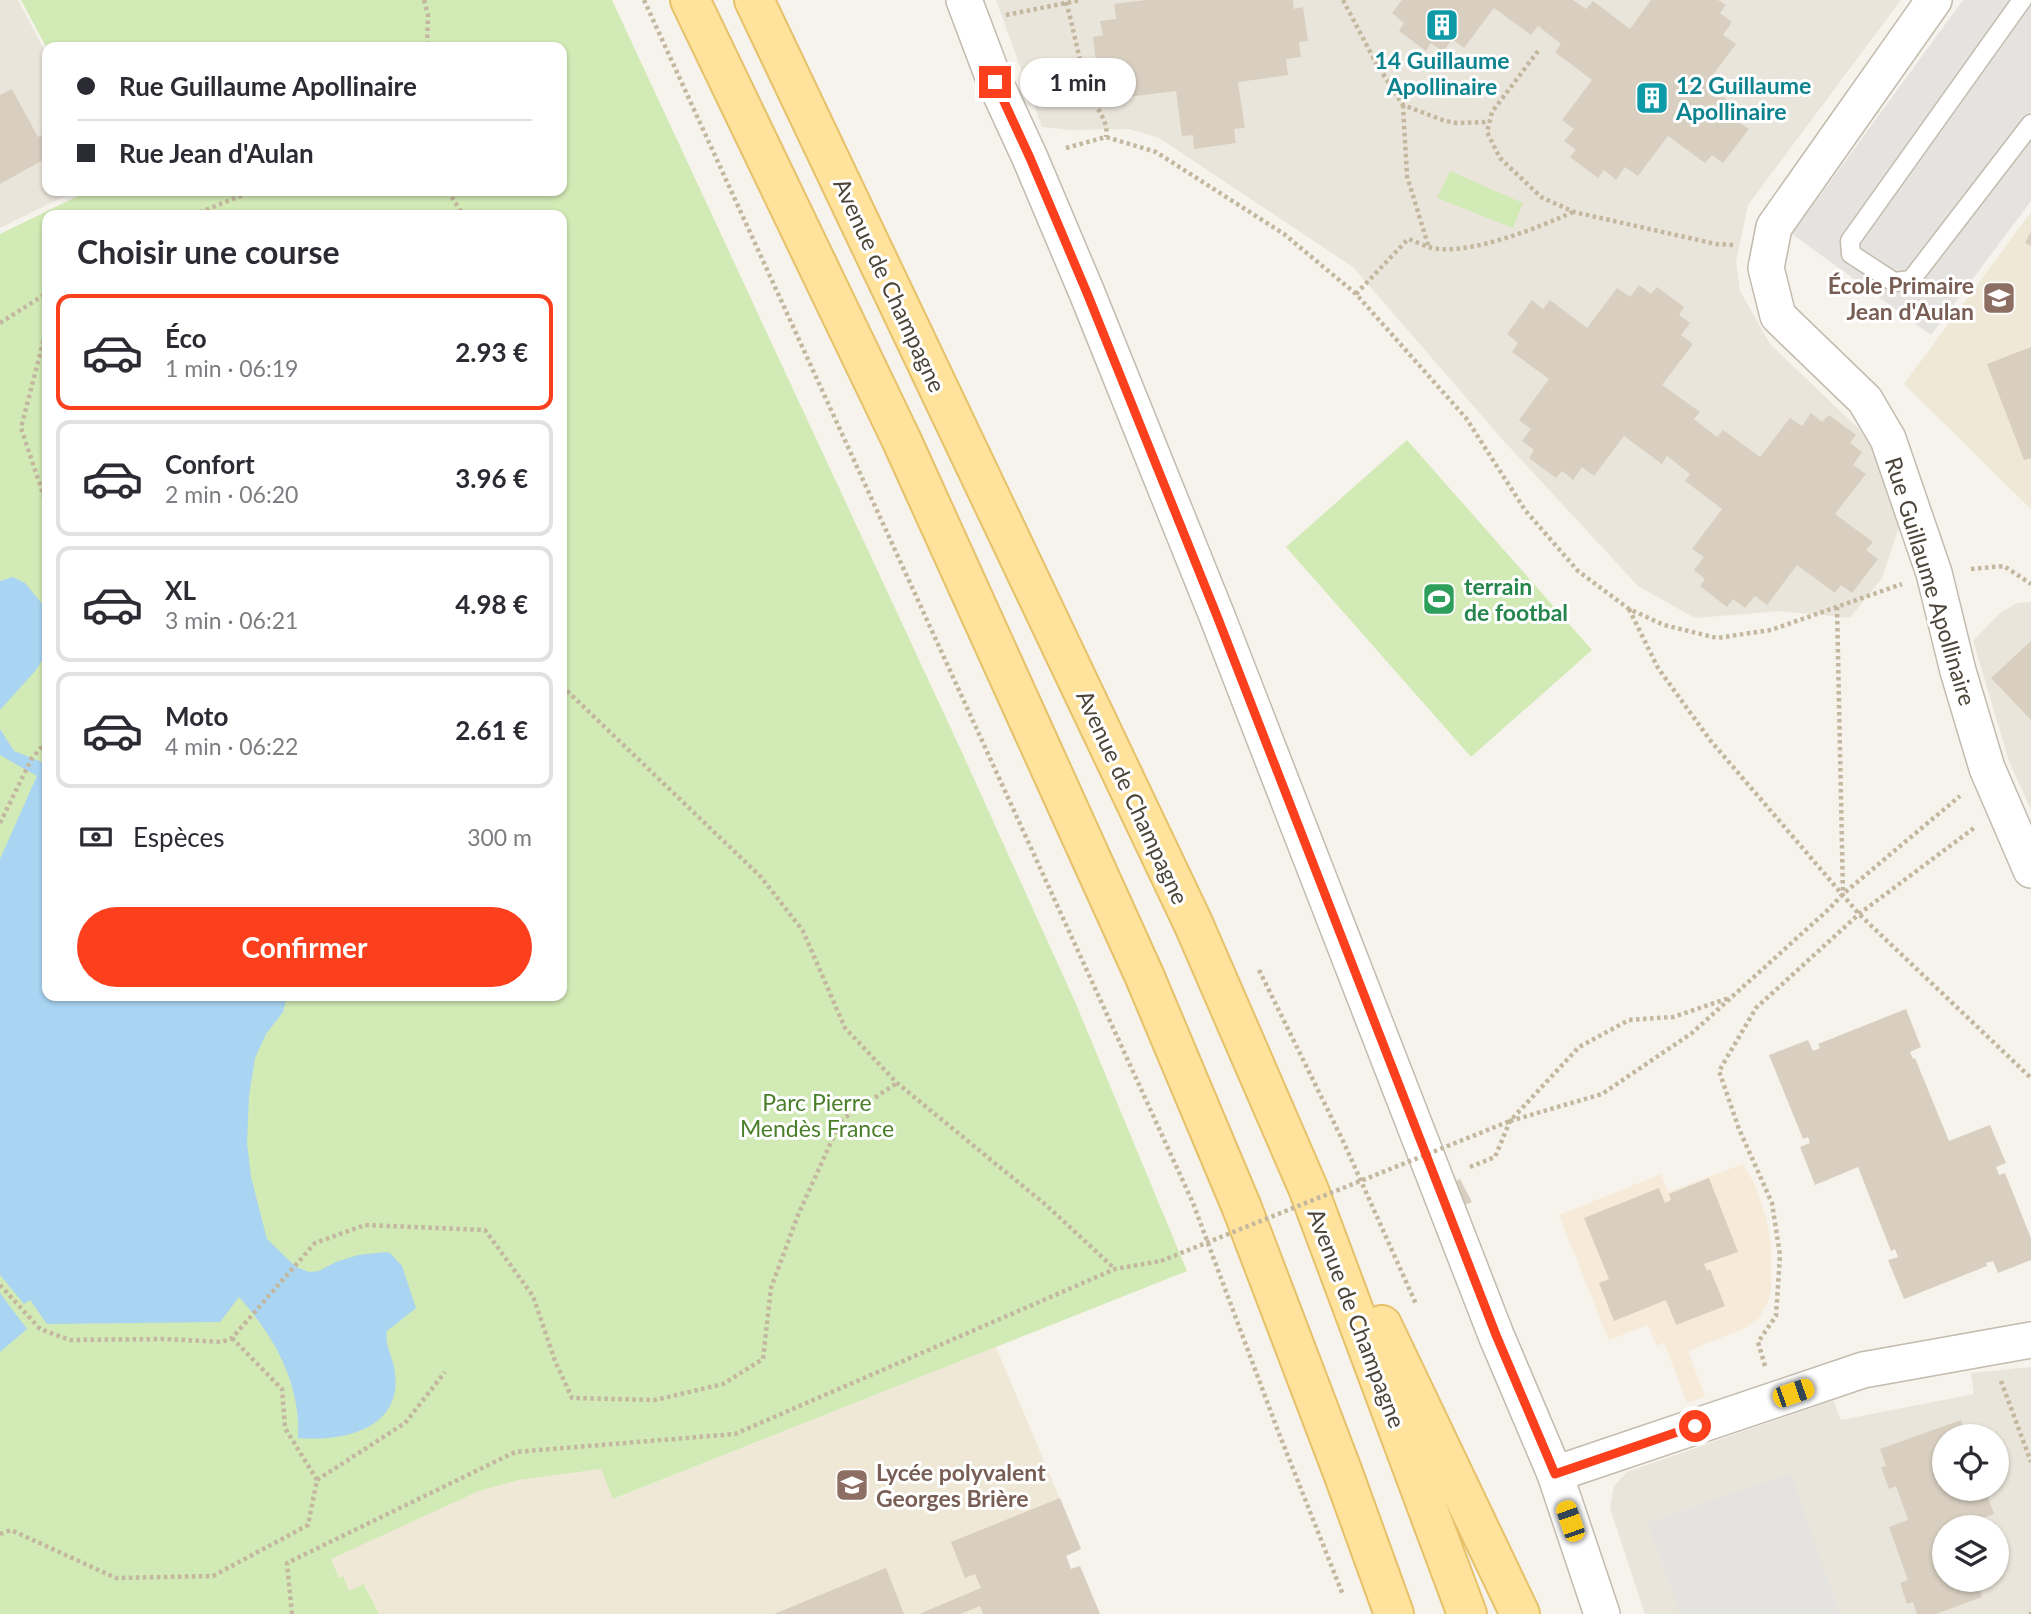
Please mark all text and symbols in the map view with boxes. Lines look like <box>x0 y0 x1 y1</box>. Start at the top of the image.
building icon: 14 Guillaume Apollinaire <box>1423 6 1461 44</box>
place label: 14 Guillaume Apollinaire <box>1374 46 1510 100</box>
callout: 1 min <box>1020 57 1135 106</box>
route end <box>979 66 1011 98</box>
text: 1 min <box>1049 68 1107 96</box>
text: Rue Guillaume Apollinaire <box>119 70 417 102</box>
place label: 12 Guillaume Apollinaire <box>1675 71 1811 125</box>
building icon: 12 Guillaume Apollinaire <box>1633 79 1671 117</box>
text: Rue Jean d'Aulan <box>119 137 314 169</box>
street label: Avenue de Champagne <box>828 174 952 396</box>
text: Choisir une course <box>77 232 340 271</box>
place label: École Primaire Jean d'Aulan <box>1828 271 1974 325</box>
school or university icon: École Primaire Jean d'Aulan <box>1980 279 2018 317</box>
icon: car <box>81 321 144 384</box>
text: Éco <box>165 322 207 354</box>
text: 2.93 € <box>455 336 528 368</box>
text: 1 min · 06:19 <box>165 354 298 382</box>
icon: car <box>81 447 144 510</box>
text: Confort <box>165 448 255 480</box>
street label: Rue Guillaume Apollinaire <box>1880 453 1982 709</box>
text: 3.96 € <box>455 462 528 494</box>
text: 2 min · 06:20 <box>165 480 298 508</box>
place label: terrain de footbal <box>1464 572 1568 626</box>
icon: car <box>81 573 144 636</box>
text: XL <box>165 574 196 606</box>
sports icon: terrain de footbal <box>1420 580 1458 618</box>
text: 4.98 € <box>455 588 528 620</box>
text: 3 min · 06:21 <box>165 606 298 634</box>
street label: Avenue de Champagne <box>1071 686 1195 908</box>
icon: car <box>81 699 144 762</box>
text: Moto <box>165 700 228 732</box>
text: 2.61 € <box>455 714 528 746</box>
text: 4 min · 06:22 <box>165 732 298 760</box>
icon: cash <box>77 818 115 856</box>
text: Espèces <box>133 821 225 853</box>
text: 300 m <box>467 823 532 851</box>
button: Confirmer <box>77 907 532 987</box>
park label: Parc Pierre Mendès France <box>740 1088 894 1142</box>
street label: Avenue de Champagne <box>1302 1204 1412 1432</box>
car <box>1770 1376 1817 1410</box>
route start <box>1679 1410 1711 1442</box>
map controls <box>1932 1424 2009 1592</box>
button: locate <box>1932 1424 2009 1501</box>
place label: Lycée polyvalent Georges Brière <box>876 1458 1046 1512</box>
school or university icon: Lycée polyvalent Georges Brière <box>833 1466 871 1504</box>
car <box>1554 1498 1587 1544</box>
button: layers <box>1932 1515 2009 1592</box>

